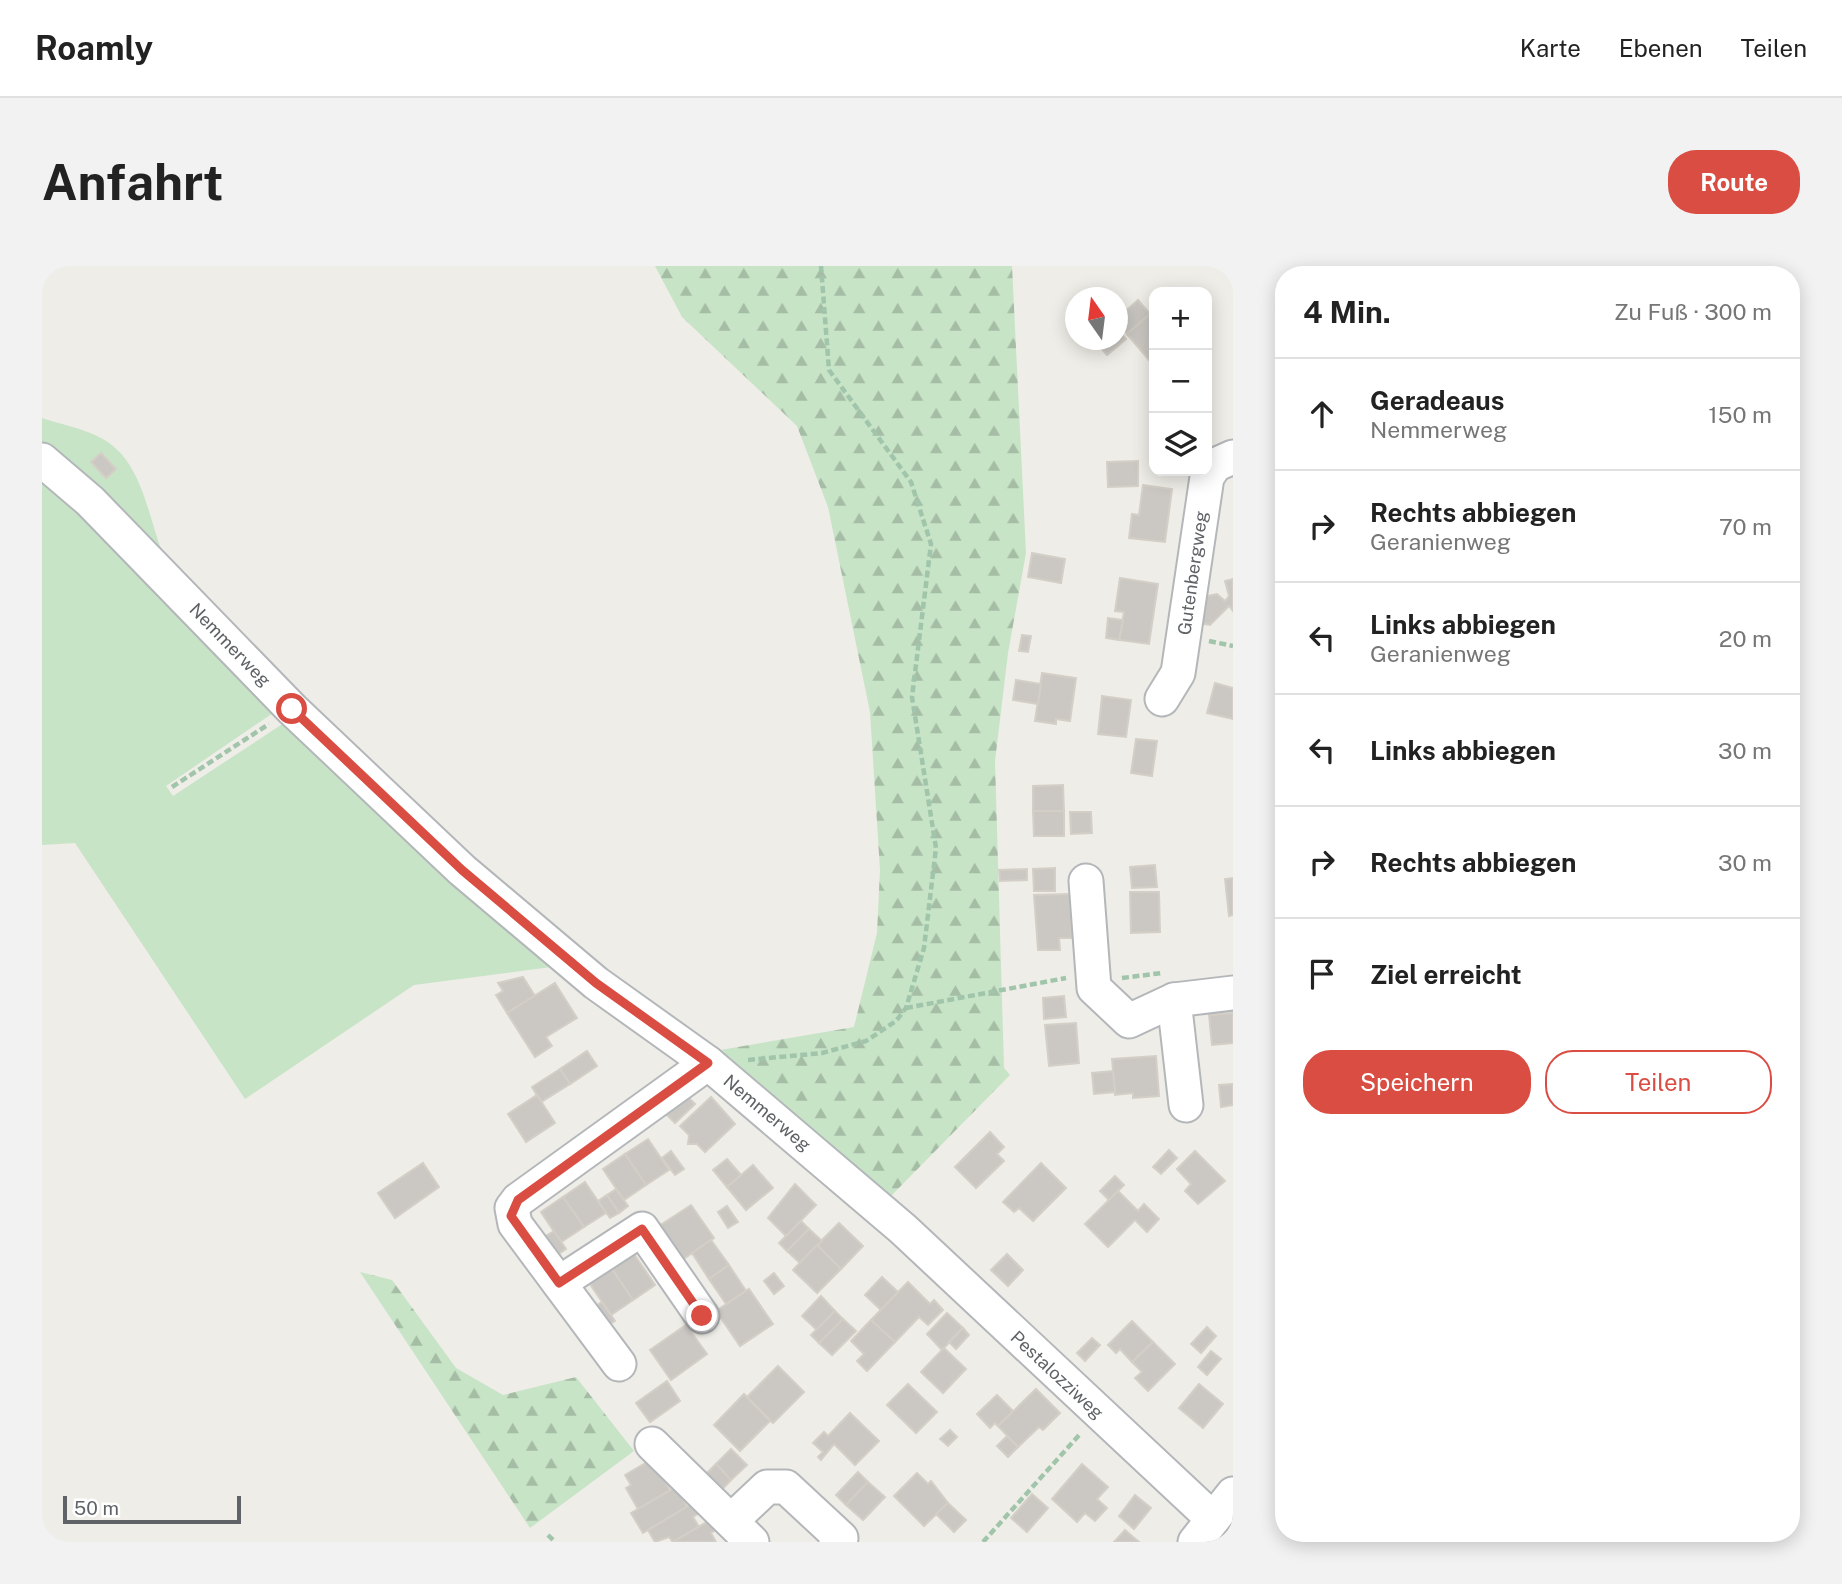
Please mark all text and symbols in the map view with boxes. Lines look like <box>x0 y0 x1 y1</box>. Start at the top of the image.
text: Roamly <box>35 29 153 67</box>
text: Karte <box>1520 34 1581 62</box>
text: Ebenen <box>1619 34 1703 62</box>
text: Teilen <box>1741 34 1807 62</box>
button: Route <box>1668 150 1800 214</box>
text: Anfahrt <box>42 153 223 211</box>
north arrow <box>1065 287 1128 350</box>
map controls <box>1149 287 1212 476</box>
button: + <box>1149 287 1212 350</box>
text: 4 Min. <box>1303 294 1391 330</box>
text: Zu Fuß · 300 m <box>1614 298 1772 325</box>
button: − <box>1149 350 1212 413</box>
text: Geradeaus <box>1370 385 1505 416</box>
icon: ahead <box>1303 395 1341 433</box>
text: 150 m <box>1708 401 1772 428</box>
button: layers <box>1149 413 1212 476</box>
text: Nemmerweg <box>1370 416 1507 443</box>
text: Rechts abbiegen <box>1370 497 1576 528</box>
icon: right <box>1303 507 1341 545</box>
street label: Gutenbergweg <box>1173 510 1212 636</box>
text: 70 m <box>1719 513 1772 540</box>
text: Geranienweg <box>1370 528 1511 555</box>
street label: Nemmerweg <box>185 599 275 691</box>
text: Links abbiegen <box>1370 609 1556 640</box>
icon: left <box>1303 619 1341 657</box>
text: 20 m <box>1719 625 1772 652</box>
text: Geranienweg <box>1370 640 1511 667</box>
route start <box>276 693 307 724</box>
icon: left <box>1303 731 1341 769</box>
text: Links abbiegen <box>1370 735 1556 766</box>
text: 30 m <box>1718 737 1772 764</box>
icon: right <box>1303 843 1341 881</box>
text: Rechts abbiegen <box>1370 847 1576 878</box>
text: 30 m <box>1718 849 1772 876</box>
icon: arrive <box>1303 955 1341 993</box>
text: Ziel erreicht <box>1370 959 1522 990</box>
button: Speichern <box>1303 1050 1531 1114</box>
button: Teilen <box>1545 1050 1772 1114</box>
street label: Nemmerweg <box>719 1070 815 1155</box>
route end <box>686 1300 717 1331</box>
street label: Pestalozziweg <box>1007 1326 1108 1423</box>
scale bar <box>63 1493 242 1525</box>
text: 50 m <box>74 1497 119 1519</box>

